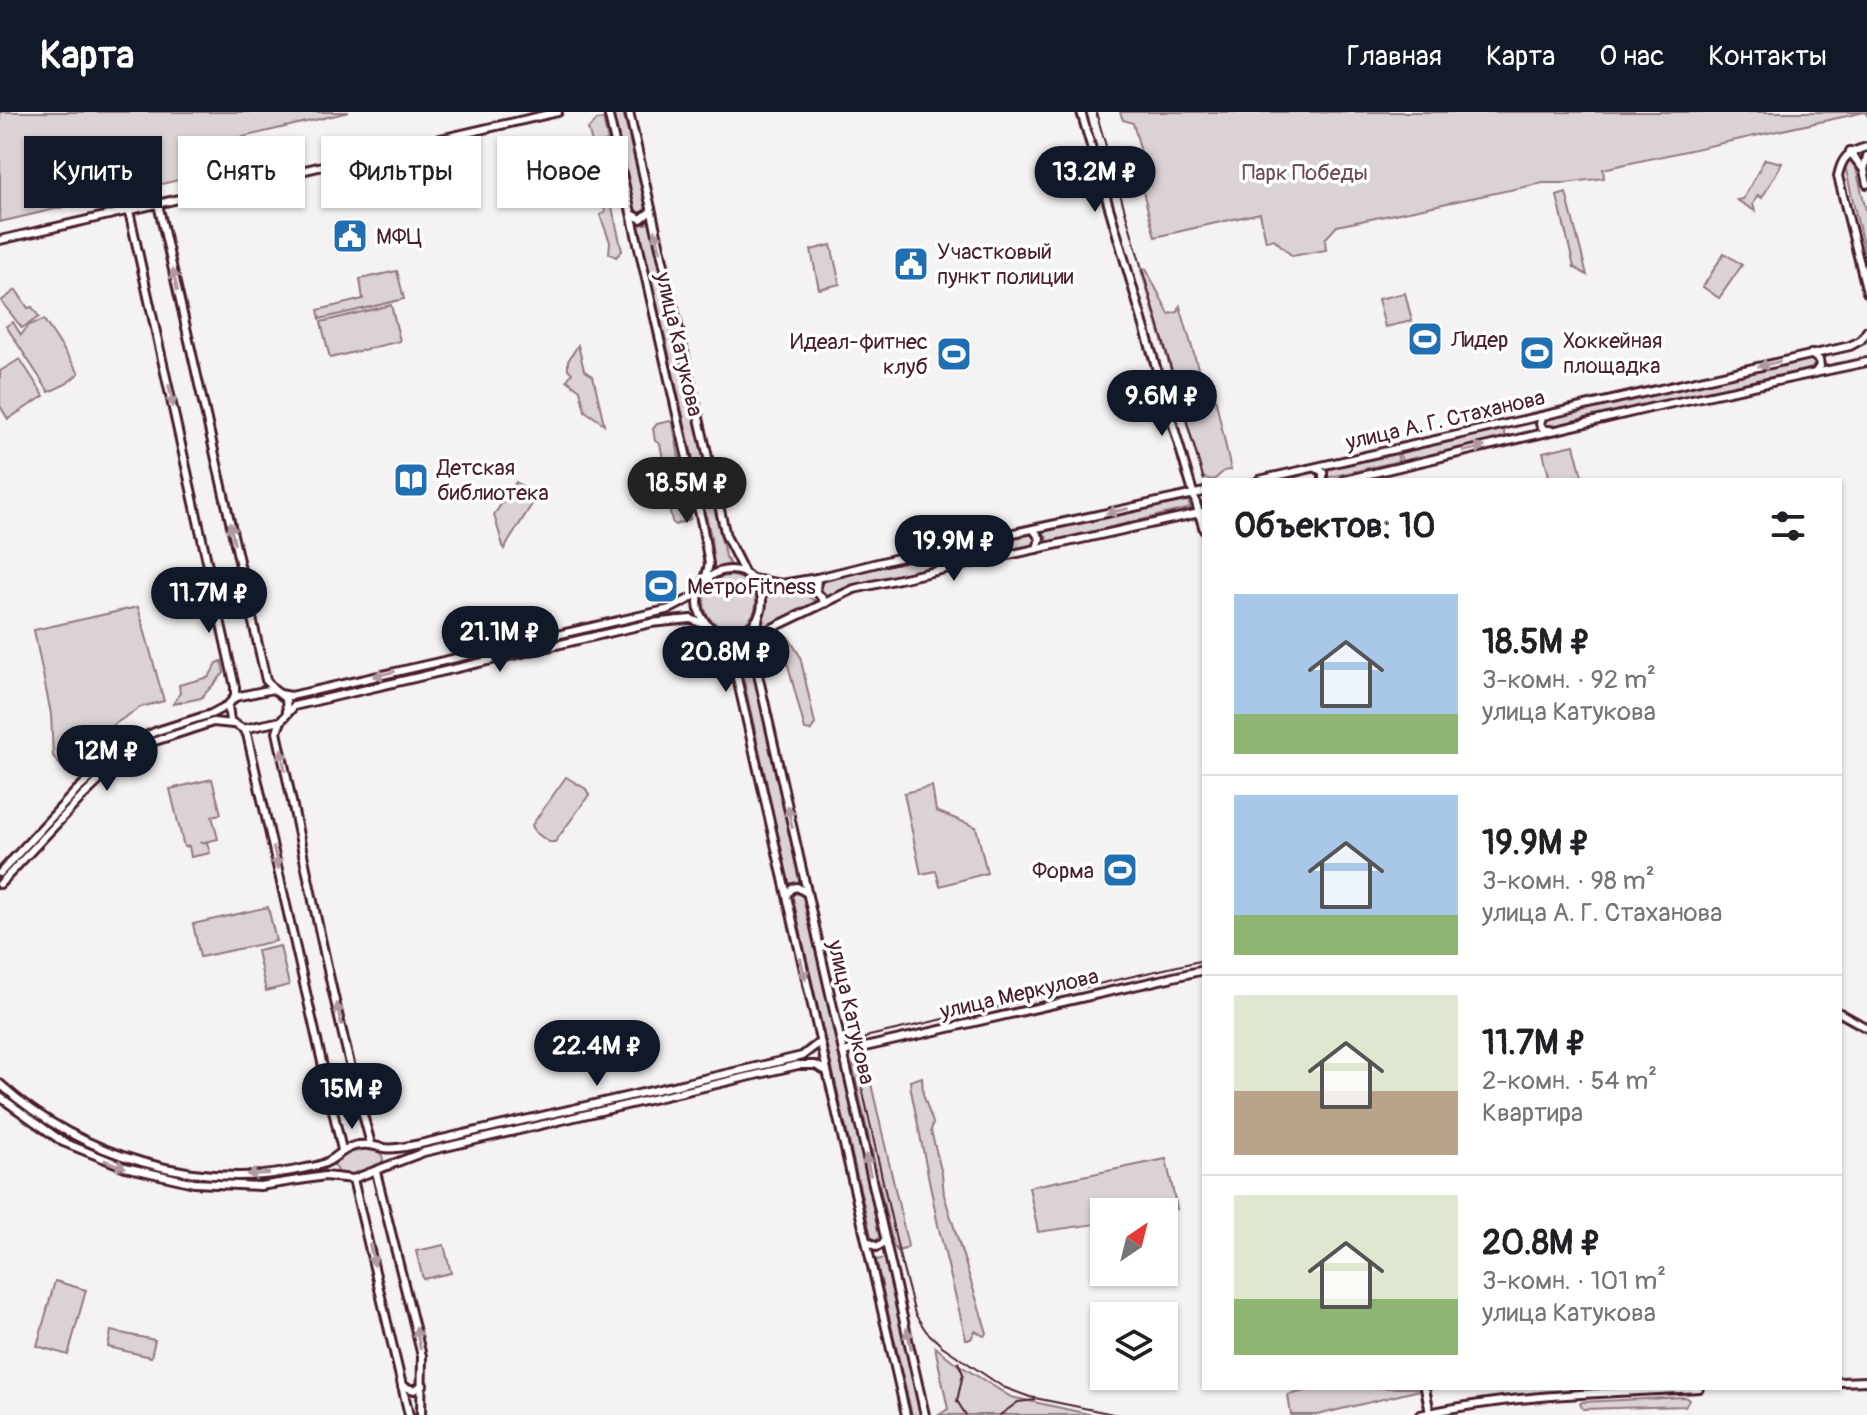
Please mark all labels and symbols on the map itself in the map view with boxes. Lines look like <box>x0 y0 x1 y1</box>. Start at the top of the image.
pin: 13.2M ₽ <box>1021 146 1169 214</box>
park label: Парк Победы <box>1242 159 1368 187</box>
public building icon: МФЦ <box>331 217 369 255</box>
place label: МФЦ <box>376 223 423 251</box>
one-way arrow <box>651 229 664 254</box>
place label: Участковый пункт полиции <box>937 238 1074 291</box>
public building icon: Участковый пункт полиции <box>892 245 930 283</box>
one-way arrow <box>168 267 181 292</box>
street label: улица Катукова <box>649 268 709 419</box>
sports icon: Лидер <box>1406 320 1444 358</box>
place label: Лидер <box>1450 326 1508 354</box>
place label: Хоккейная площадка <box>1563 327 1662 380</box>
place label: Идеал-фитнес клуб <box>790 328 928 381</box>
sports icon: Хоккейная площадка <box>1518 334 1556 372</box>
sports icon: Идеал-фитнес клуб <box>935 335 973 373</box>
one-way arrow <box>1757 358 1782 371</box>
pin: 9.6M ₽ <box>1097 370 1227 438</box>
street label: улица А. Г. Стаханова <box>1342 383 1548 457</box>
one-way arrow <box>165 384 178 409</box>
one-way arrow <box>1462 442 1487 455</box>
place label: Детская библиотека <box>436 454 549 507</box>
pin: 18.5M ₽ <box>613 457 761 525</box>
library icon: Детская библиотека <box>392 461 430 499</box>
one-way arrow <box>1104 505 1129 518</box>
pin: 19.9M ₽ <box>880 515 1028 583</box>
one-way arrow <box>225 521 238 546</box>
pin: 11.7M ₽ <box>135 567 283 635</box>
sports icon: МетроFitness <box>642 567 680 605</box>
place label: МетроFitness <box>687 573 816 601</box>
pin: 21.1M ₽ <box>426 606 574 674</box>
pin: 20.8M ₽ <box>652 626 800 694</box>
one-way arrow <box>371 668 396 681</box>
pin: 12M ₽ <box>51 725 163 793</box>
one-way arrow <box>276 747 289 772</box>
one-way arrow <box>783 804 796 829</box>
one-way arrow <box>270 846 282 871</box>
sports icon: Форма <box>1101 851 1139 889</box>
place label: Форма <box>1032 857 1094 885</box>
street label: улица Катукова <box>821 936 881 1087</box>
one-way arrow <box>797 956 810 981</box>
street label: улица Меркулова <box>936 962 1101 1026</box>
one-way arrow <box>332 1001 345 1026</box>
pin: 22.4M ₽ <box>523 1020 671 1088</box>
pin: 15M ₽ <box>296 1063 408 1131</box>
one-way arrow <box>862 1152 874 1177</box>
one-way arrow <box>103 1158 127 1170</box>
one-way arrow <box>245 1168 270 1181</box>
north arrow <box>1090 1198 1178 1286</box>
one-way arrow <box>366 1243 378 1268</box>
one-way arrow <box>411 1325 424 1350</box>
one-way arrow <box>902 1326 914 1351</box>

